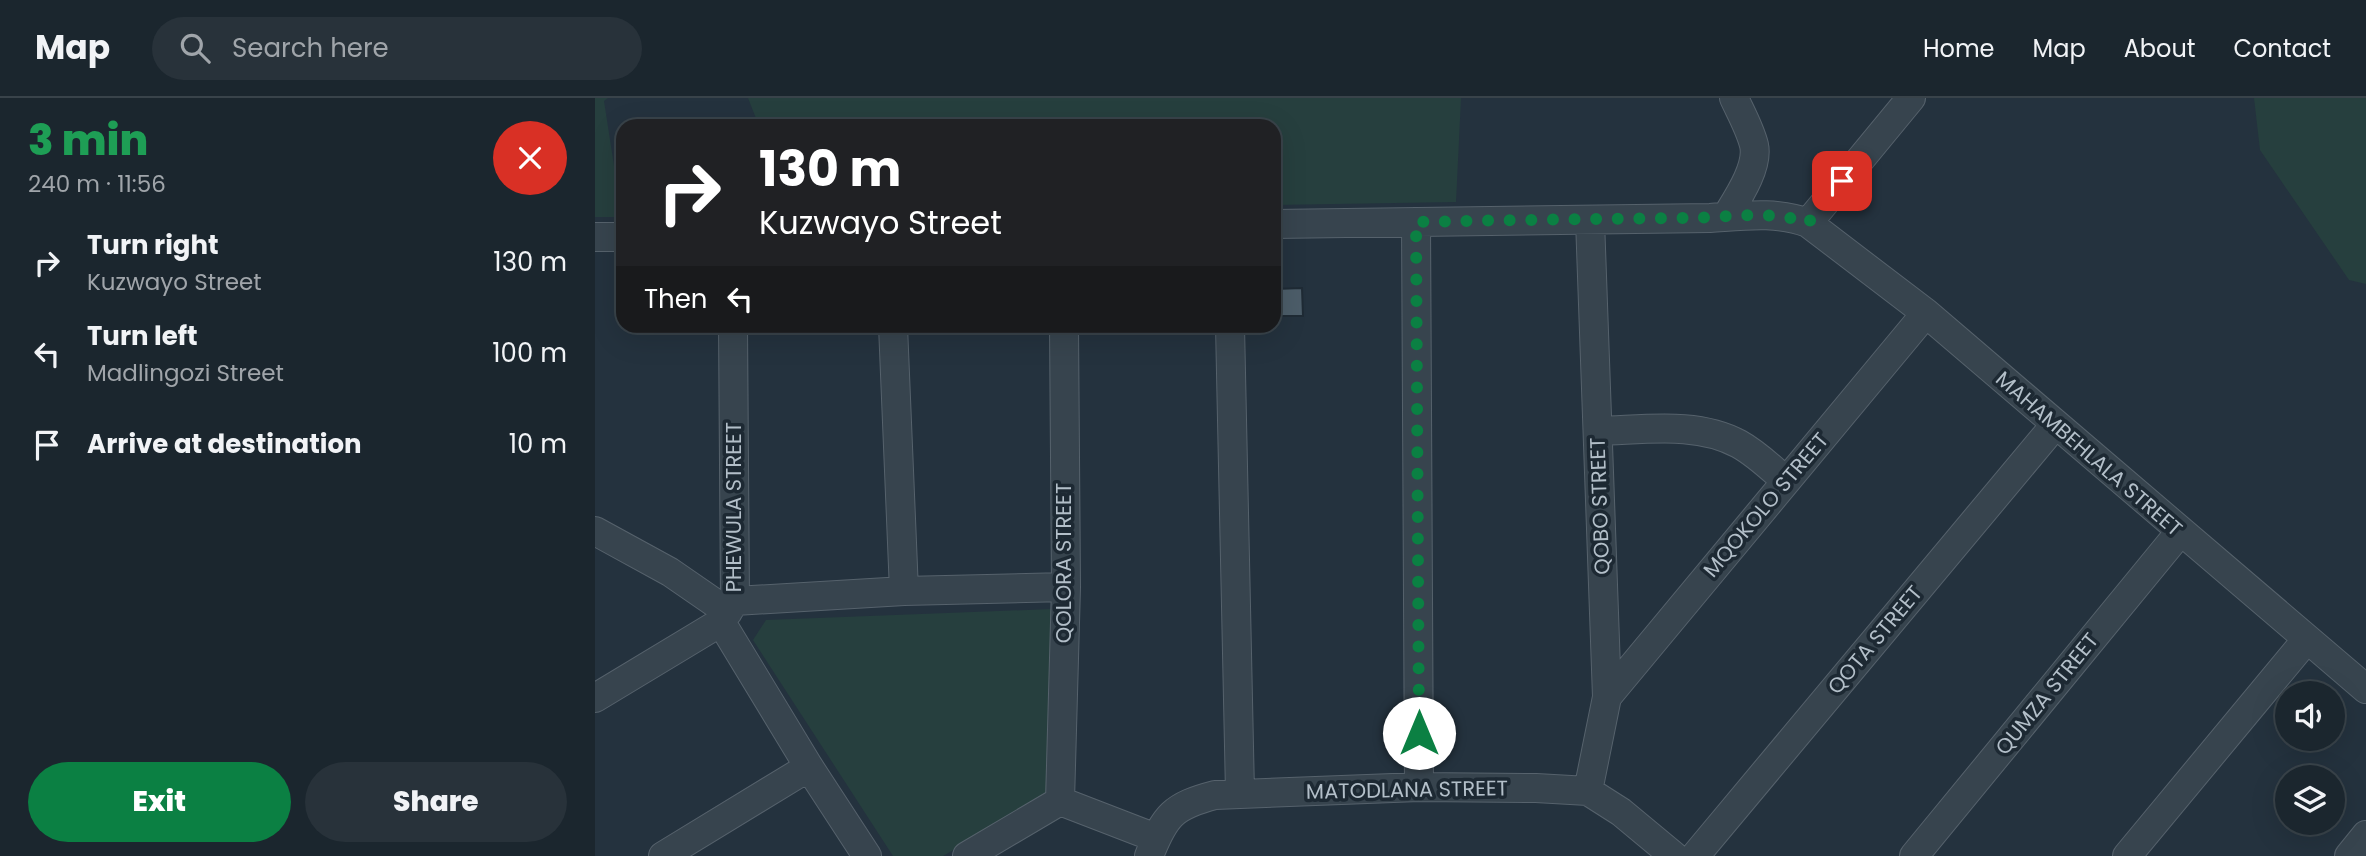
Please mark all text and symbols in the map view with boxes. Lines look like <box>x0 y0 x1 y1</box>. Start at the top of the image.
search box <box>152 17 642 80</box>
text: Map <box>35 24 110 71</box>
icon: search <box>176 29 214 67</box>
text: Search here <box>232 30 389 66</box>
text: Home <box>1923 32 1995 65</box>
text: Map <box>2033 32 2086 65</box>
text: About <box>2124 32 2195 65</box>
text: Contact <box>2233 32 2331 65</box>
text: 3 min <box>28 111 148 170</box>
button: close <box>493 121 567 195</box>
text: 130 m <box>759 135 901 203</box>
icon: right <box>644 147 735 238</box>
pin <box>1812 151 1872 211</box>
icon: arrive <box>1823 162 1861 200</box>
text: 240 m · 11:56 <box>28 168 166 200</box>
text: Kuzwayo Street <box>759 200 1002 245</box>
text: Turn right <box>87 227 219 263</box>
icon: right <box>28 244 66 282</box>
text: 130 m <box>493 244 567 280</box>
text: Kuzwayo Street <box>87 266 262 298</box>
icon: left <box>721 280 759 318</box>
text: Then <box>644 281 707 317</box>
text: Turn left <box>87 318 198 354</box>
icon: left <box>28 335 66 373</box>
text: 100 m <box>492 335 567 371</box>
text: Madlingozi Street <box>87 357 284 389</box>
street label: MAHAMBEHLALA STREET <box>1990 364 2189 543</box>
street label: PHEWULA STREET <box>719 422 748 592</box>
icon: arrive <box>28 426 66 464</box>
text: Arrive at destination <box>87 426 362 462</box>
text: 10 m <box>509 426 567 462</box>
street label: MQOKOLO STREET <box>1696 426 1835 583</box>
street label: QOBO STREET <box>1583 437 1616 575</box>
street label: QOLORA STREET <box>1049 483 1078 643</box>
street label: QOTA STREET <box>1821 579 1929 700</box>
street label: QUMZA STREET <box>1988 627 2105 761</box>
map controls <box>2275 681 2345 835</box>
button: sound <box>2275 681 2345 751</box>
position arrow <box>1382 696 1456 770</box>
button: Exit <box>28 762 291 842</box>
button: Share <box>305 762 567 842</box>
button: layers <box>2275 765 2345 835</box>
street label: MATODLANA STREET <box>1306 773 1508 806</box>

